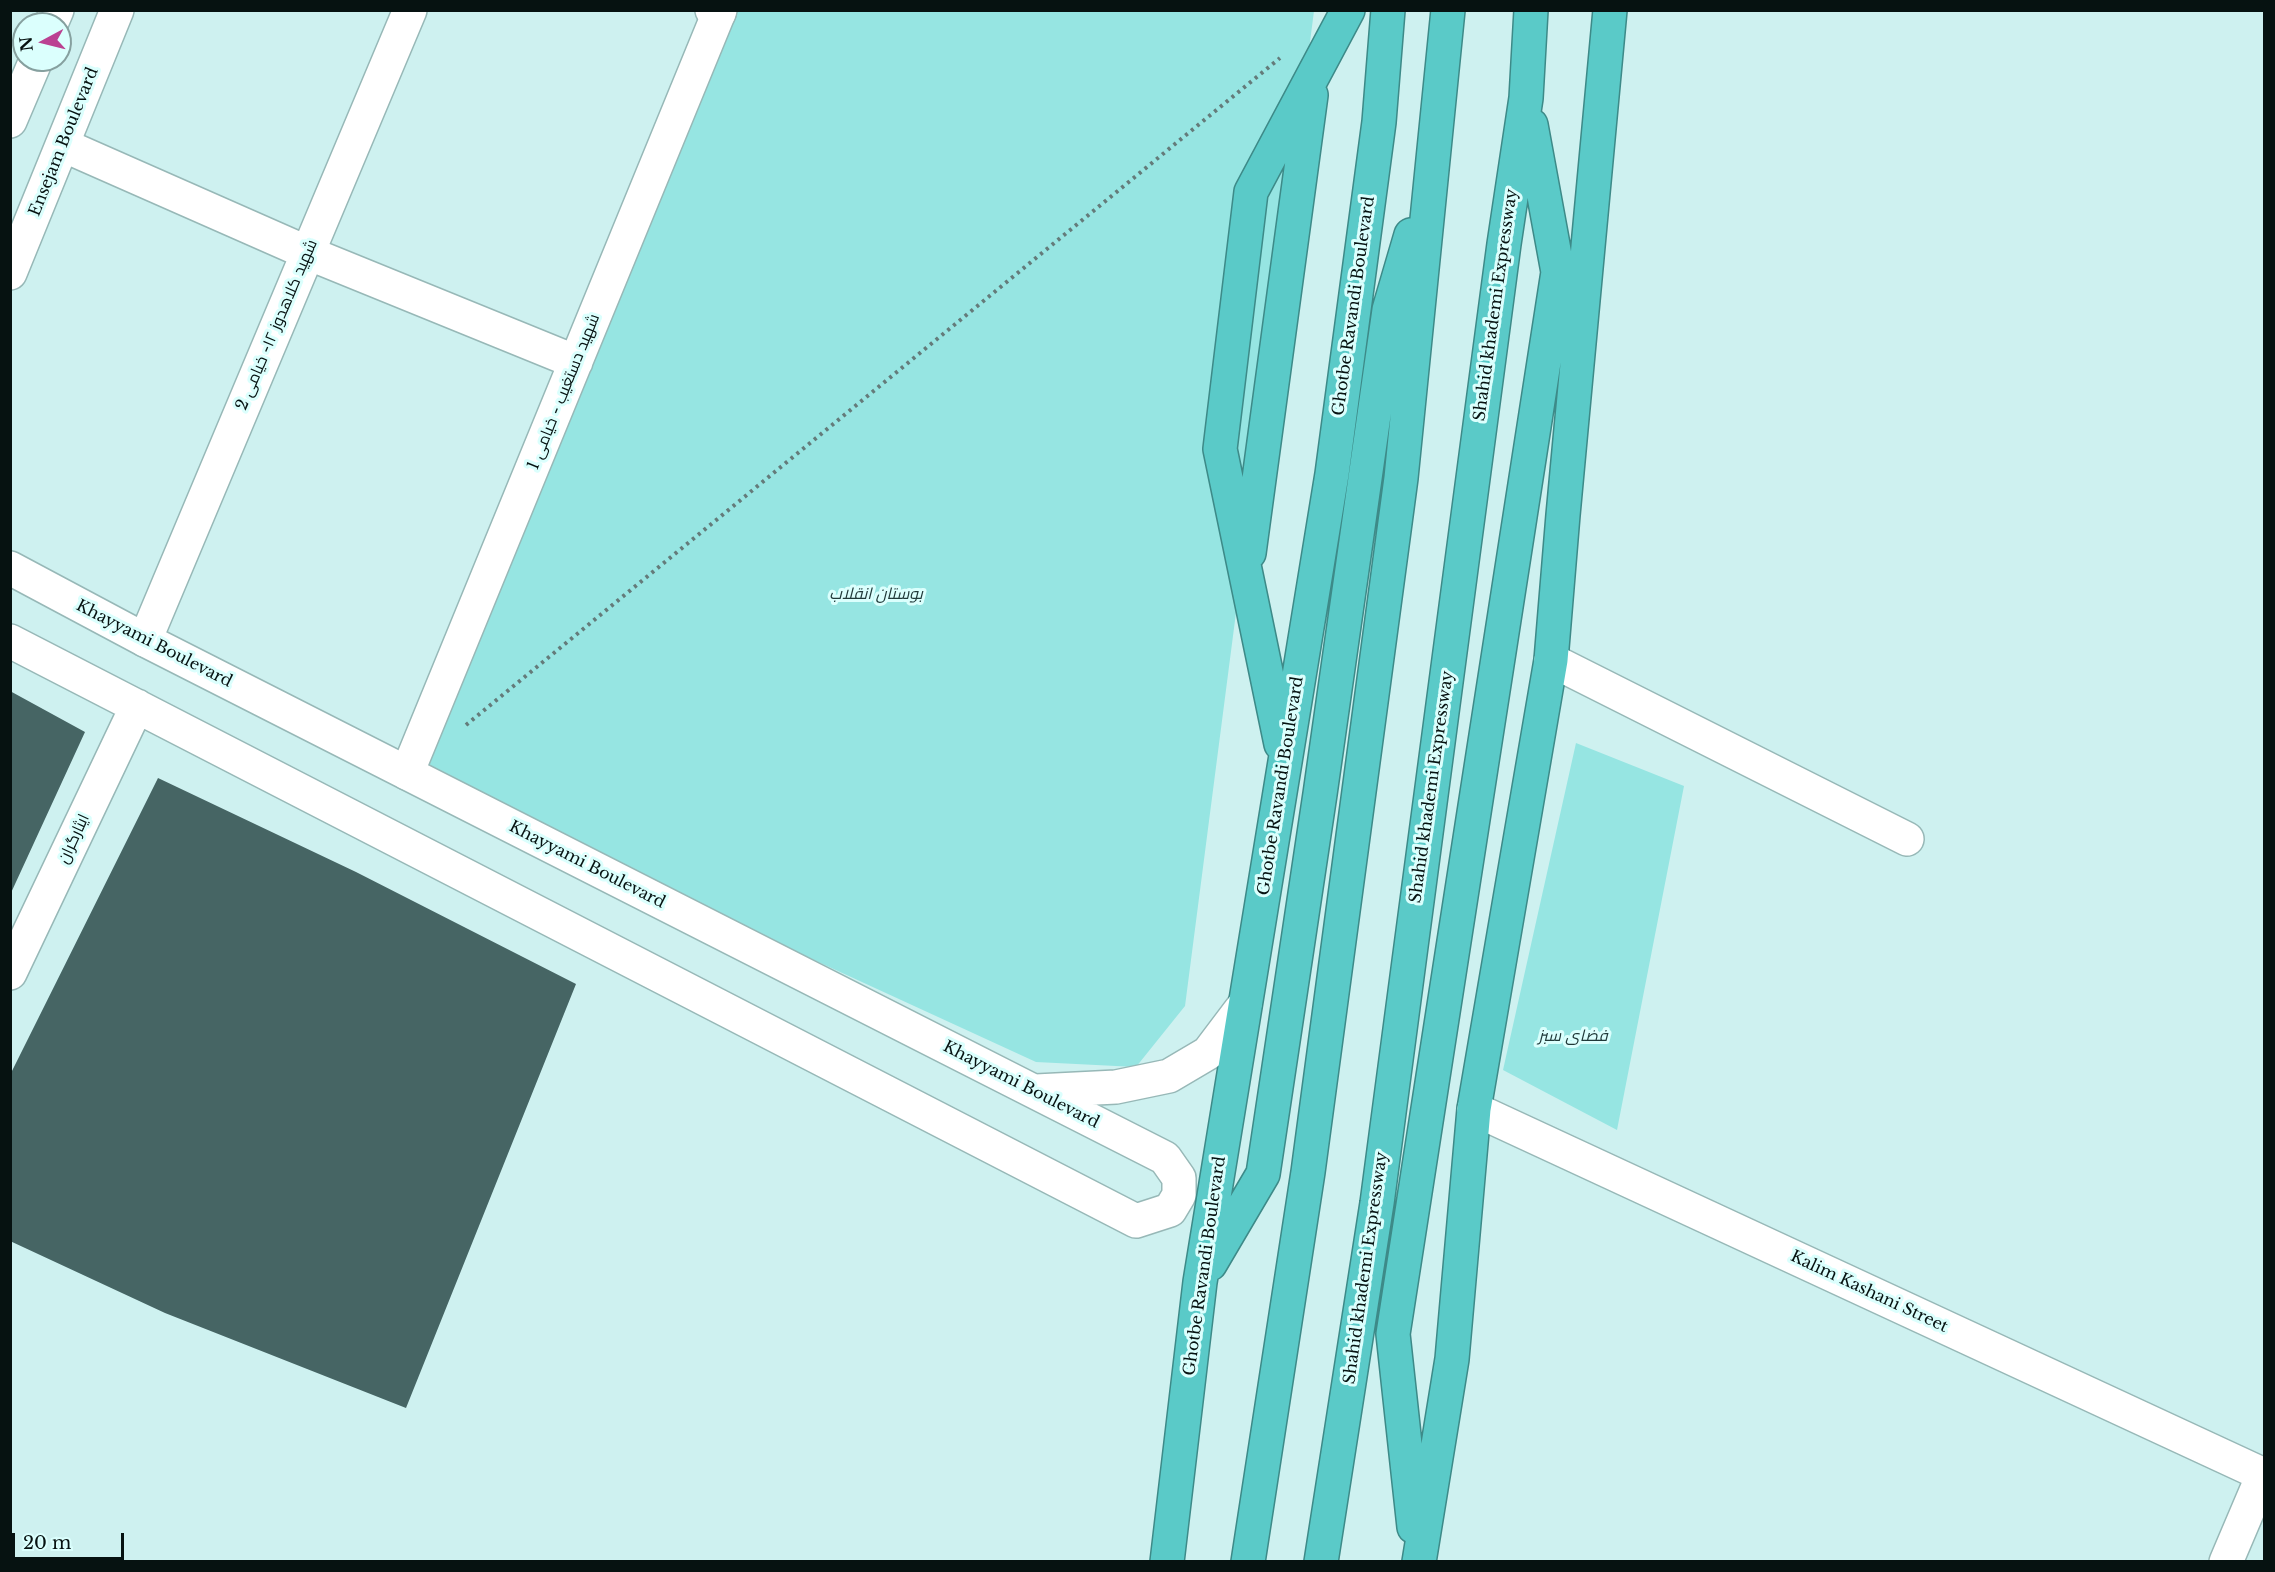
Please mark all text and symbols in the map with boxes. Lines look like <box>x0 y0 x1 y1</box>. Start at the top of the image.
north arrow <box>12 12 72 72</box>
text: N <box>15 35 37 53</box>
street label: Ensejam Boulevard <box>25 65 103 219</box>
street label: Shahid khademi Expressway <box>1470 188 1522 422</box>
street label: Ghotbe Ravandi Boulevard <box>1329 195 1379 417</box>
street label: شهید کلاهدوز ۱۲- خیامی 2 <box>232 237 322 413</box>
street label: شهید دستغیب - خیامی 1 <box>524 311 604 473</box>
park label: بوستان انقلاب <box>829 584 923 604</box>
street label: Khayyami Boulevard <box>73 596 235 692</box>
street label: Shahid khademi Expressway <box>1406 670 1458 904</box>
street label: Ghotbe Ravandi Boulevard <box>1254 675 1308 897</box>
street label: ایثارگران <box>54 811 94 867</box>
street label: Khayyami Boulevard <box>506 817 668 913</box>
park label: فضای سبز <box>1538 1026 1608 1046</box>
street label: Khayyami Boulevard <box>940 1037 1102 1133</box>
street label: Shahid khademi Expressway <box>1340 1151 1392 1385</box>
street label: Ghotbe Ravandi Boulevard <box>1180 1155 1230 1377</box>
street label: Kalim Kashani Street <box>1787 1247 1951 1337</box>
scale bar <box>15 1521 128 1559</box>
text: 20 m <box>23 1532 71 1554</box>

